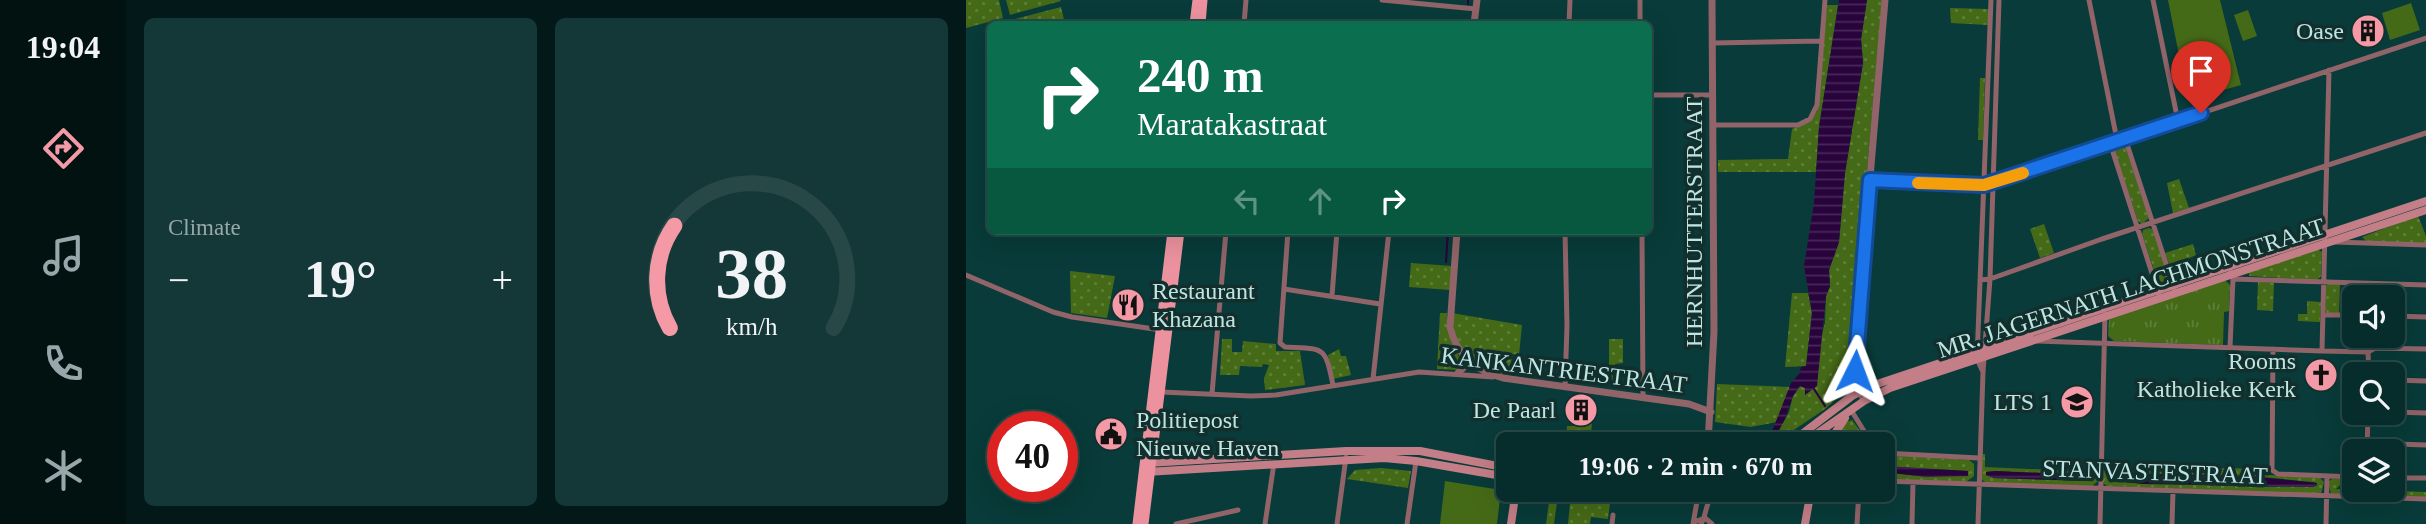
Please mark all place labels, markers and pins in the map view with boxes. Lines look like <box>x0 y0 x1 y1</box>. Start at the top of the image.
building icon: Oase <box>2349 12 2387 50</box>
place label: Oase <box>2296 18 2344 44</box>
pin <box>2171 41 2231 113</box>
place label: Restaurant Khazana <box>1152 278 1255 332</box>
restaurant icon: Restaurant Khazana <box>1109 286 1147 324</box>
place label: Rooms Katholieke Kerk <box>2137 348 2296 402</box>
church icon: Rooms Katholieke Kerk <box>2302 356 2340 394</box>
school or university icon: LTS 1 <box>2058 383 2096 421</box>
place label: LTS 1 <box>1994 389 2052 415</box>
building icon: De Paarl <box>1562 391 1600 429</box>
place label: De Paarl <box>1473 397 1556 423</box>
place label: Politiepost Nieuwe Haven <box>1136 407 1279 461</box>
public building icon: Politiepost Nieuwe Haven <box>1092 415 1130 453</box>

